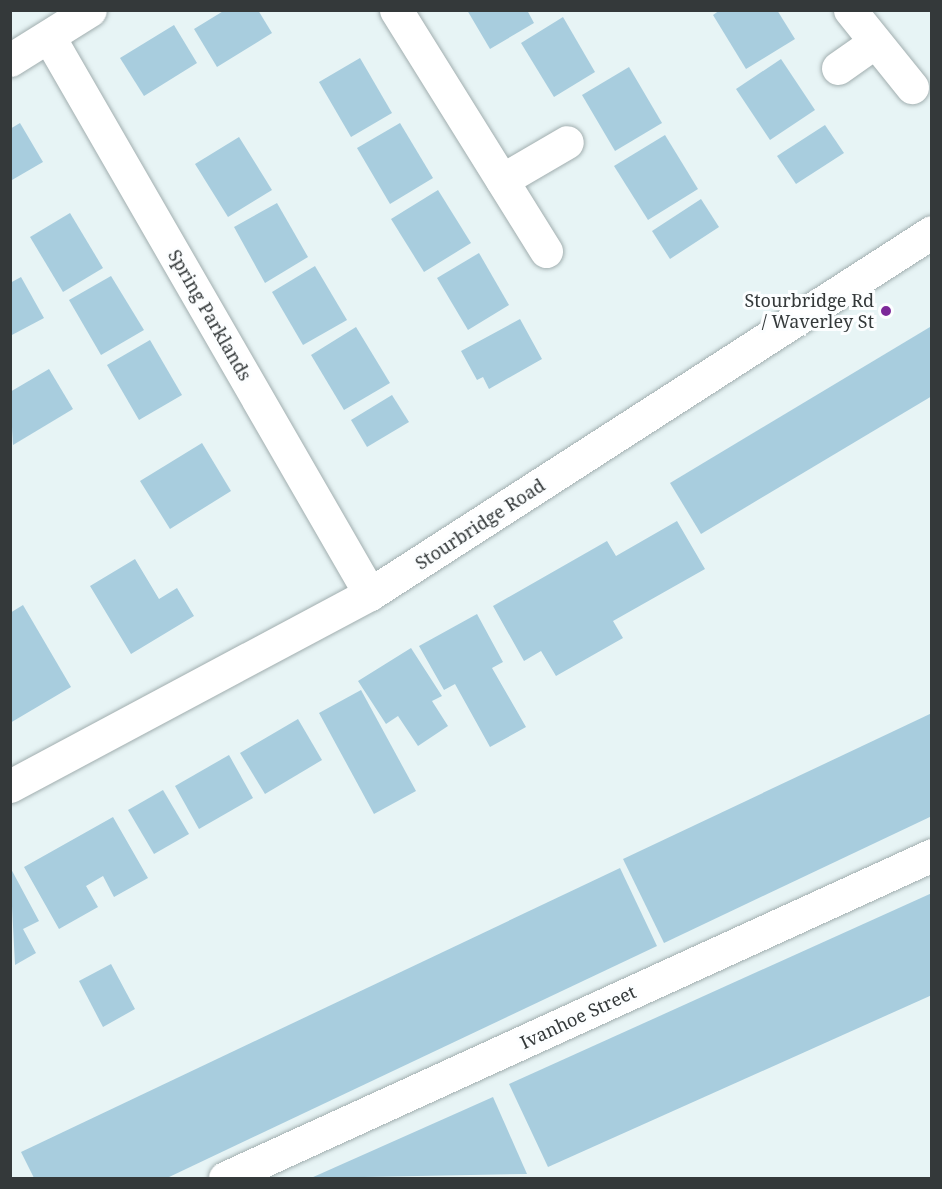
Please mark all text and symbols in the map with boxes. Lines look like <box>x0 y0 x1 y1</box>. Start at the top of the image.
street label: Spring Parklands <box>164 246 256 384</box>
place label: Stourbridge Rd / Waverley St <box>744 290 874 332</box>
marker: Stourbridge Rd / Waverley St <box>879 304 893 318</box>
street label: Stourbridge Road <box>411 474 549 574</box>
street label: Ivanhoe Street <box>517 981 639 1053</box>

